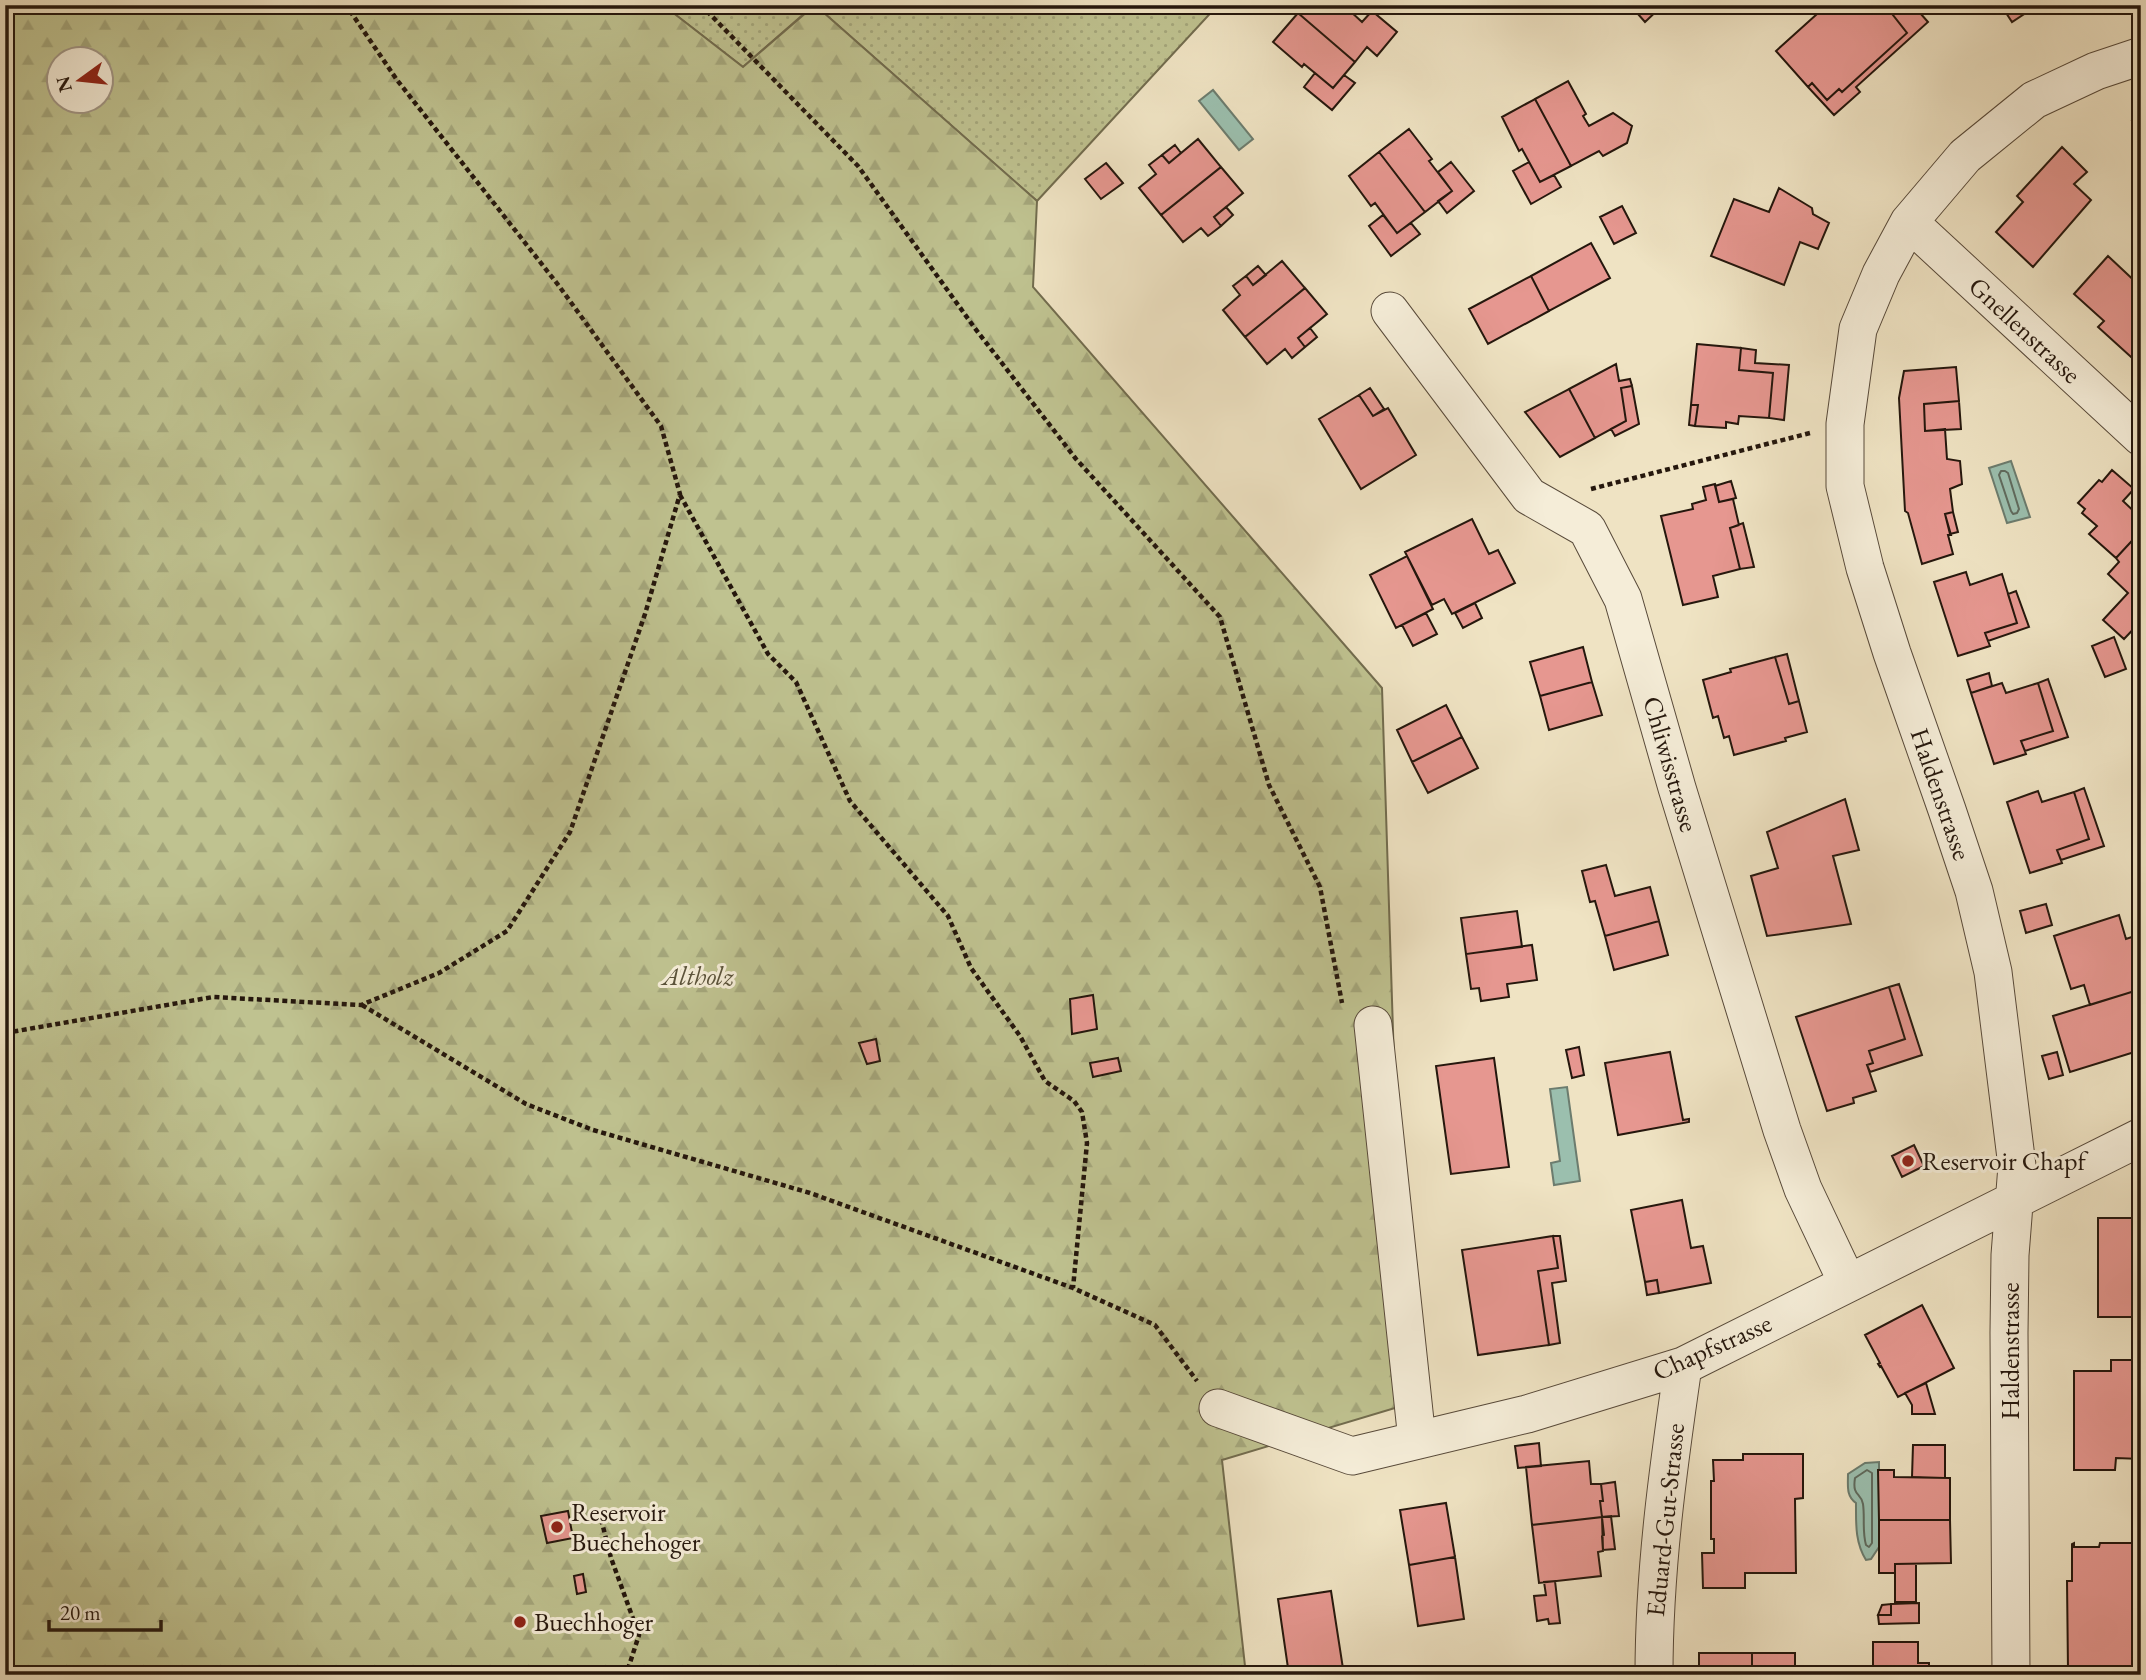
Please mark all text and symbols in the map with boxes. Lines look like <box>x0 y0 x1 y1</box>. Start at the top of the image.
north arrow <box>46 46 116 116</box>
text: N <box>50 73 78 95</box>
street label: Gnellenstrasse <box>1962 269 2088 391</box>
street label: Chliwisstrasse <box>1635 692 1707 836</box>
street label: Haldenstrasse <box>1903 724 1979 864</box>
park label: Altholz <box>660 959 734 993</box>
place label: Reservoir Chapf <box>1922 1144 2088 1178</box>
marker: Reservoir Chapf <box>1900 1153 1916 1169</box>
street label: Haldenstrasse <box>1993 1282 2027 1420</box>
street label: Chapfstrasse <box>1647 1306 1777 1388</box>
street label: Eduard-Gut-Strasse <box>1638 1422 1692 1618</box>
place label: Reservoir Buechehoger <box>571 1495 701 1559</box>
marker: Reservoir Buechehoger <box>549 1519 565 1535</box>
scale bar <box>49 1589 161 1633</box>
text: 20 m <box>60 1599 101 1626</box>
place label: Buechhoger <box>534 1605 654 1639</box>
marker: Buechhoger <box>512 1614 528 1630</box>

